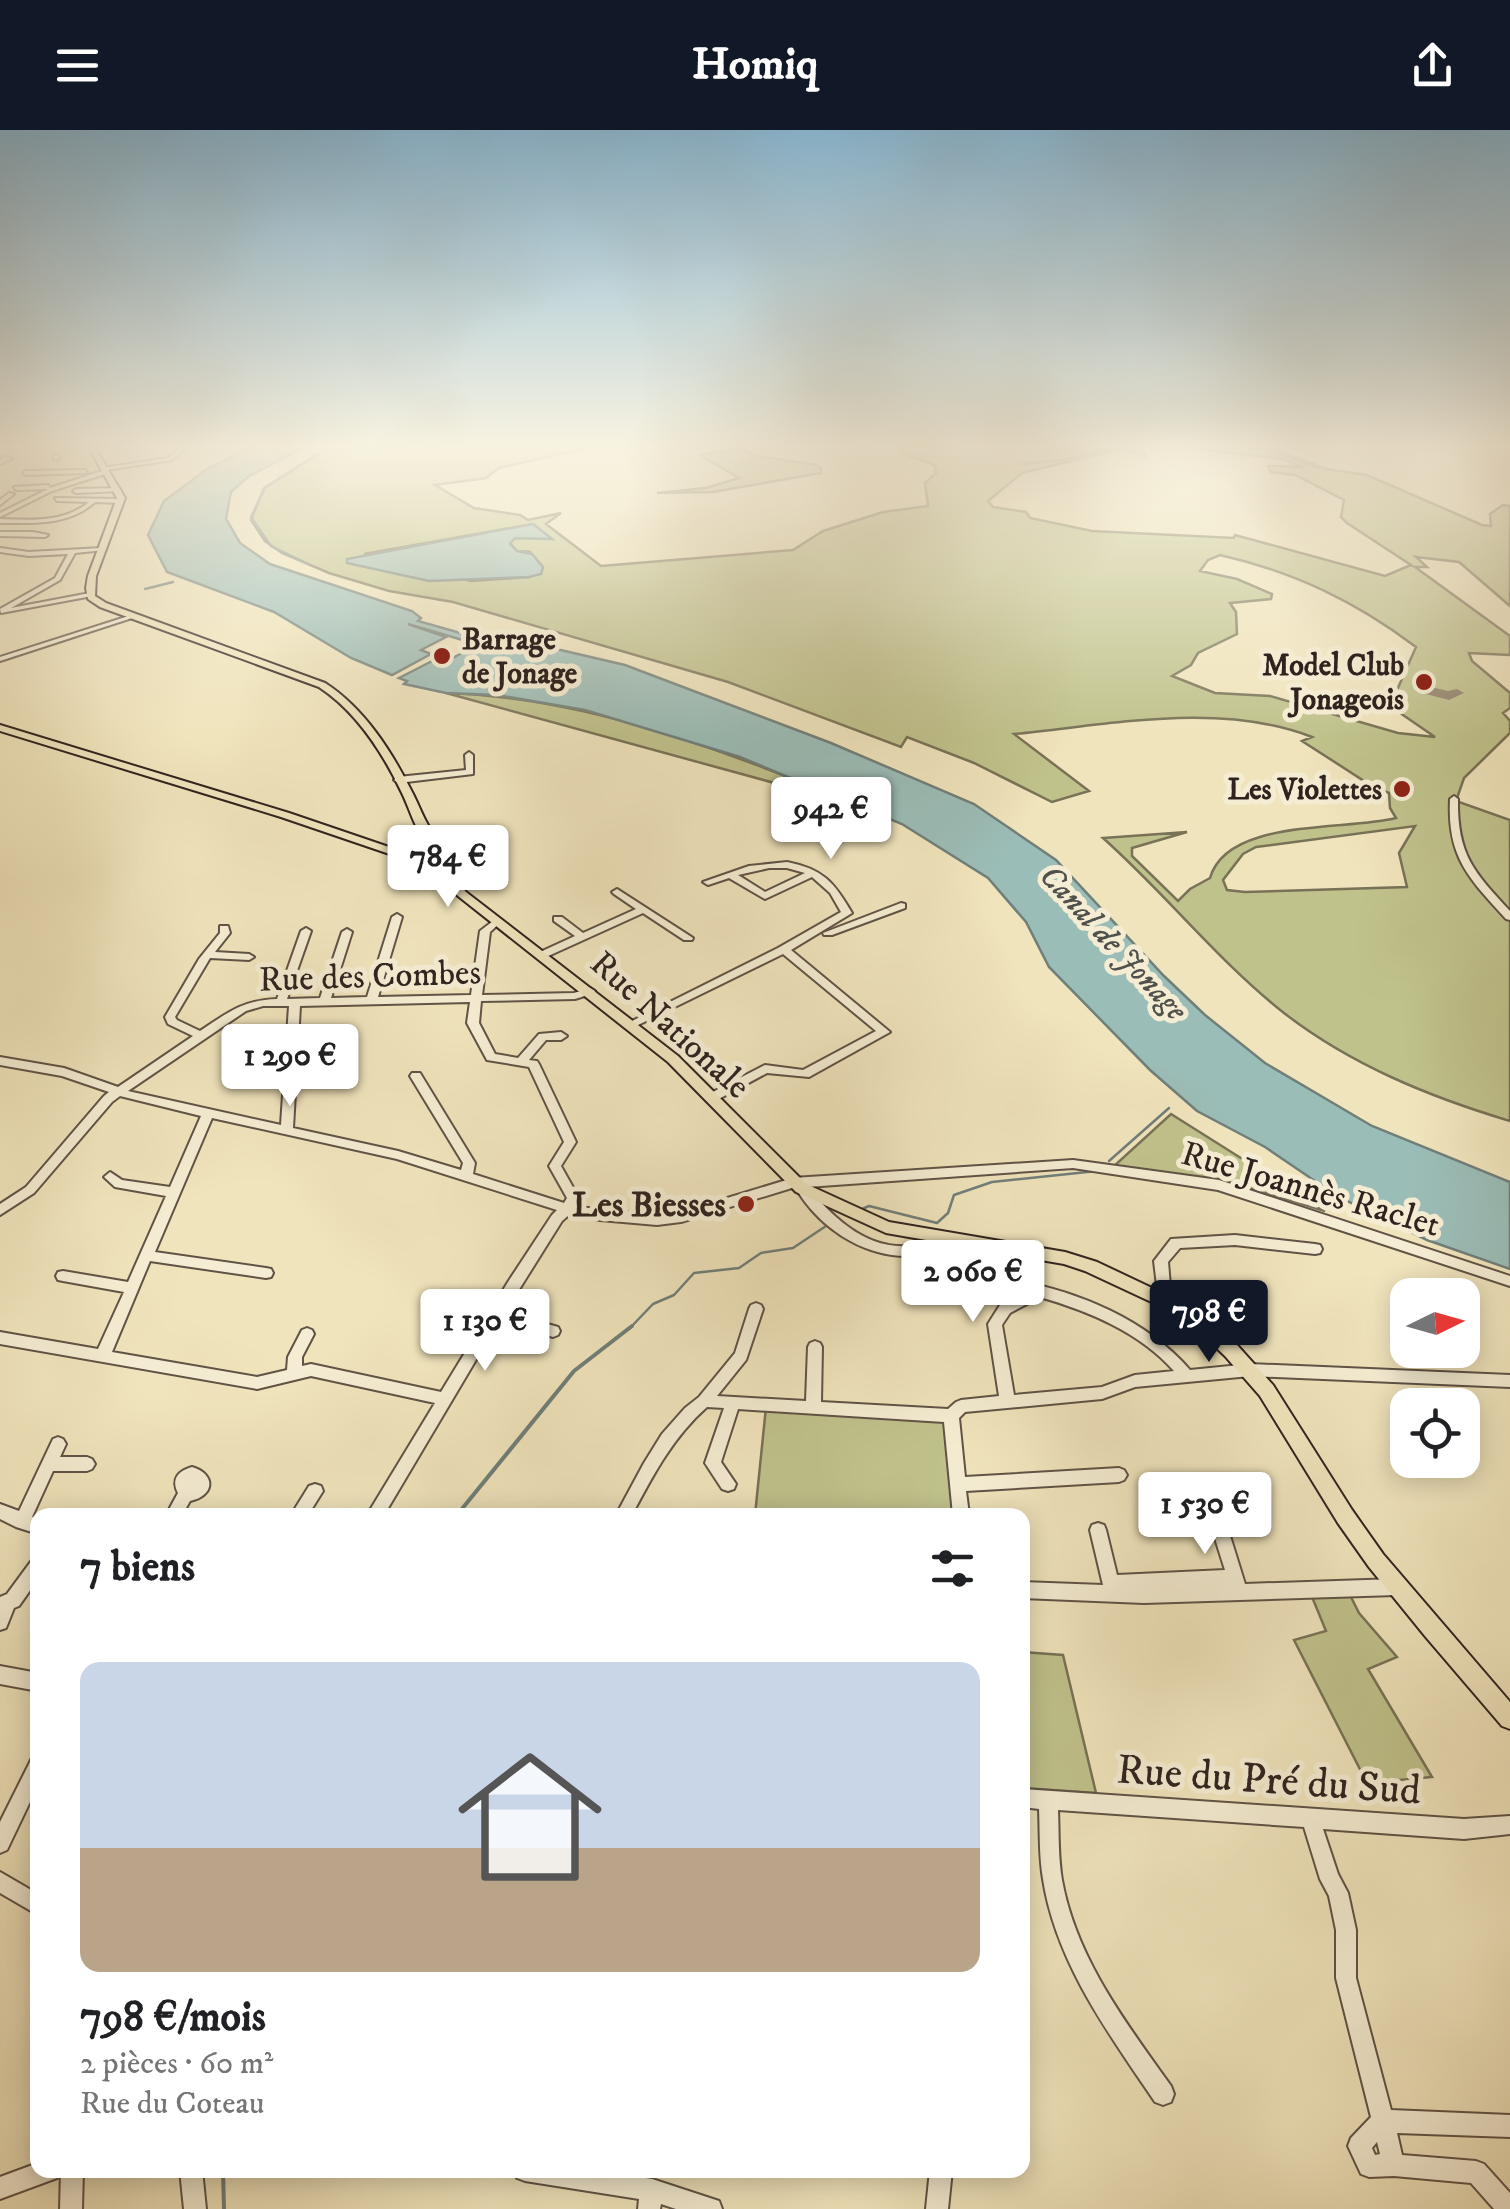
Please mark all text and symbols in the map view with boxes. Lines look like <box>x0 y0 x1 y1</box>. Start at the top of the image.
text: Homiq <box>692 37 818 93</box>
icon: menu <box>50 38 105 93</box>
icon: share <box>1405 38 1460 93</box>
place label: Barrage de Jonage <box>462 622 578 693</box>
marker: Barrage de Jonage <box>431 645 453 667</box>
place label: Model Club Jonageois <box>1262 648 1404 719</box>
marker: Model Club Jonageois <box>1413 671 1435 693</box>
place label: Les Violettes <box>1228 772 1382 809</box>
pin: 942 € <box>761 777 901 862</box>
marker: Les Violettes <box>1391 778 1413 800</box>
text: 942 € <box>793 789 869 829</box>
pin: 784 € <box>378 825 518 910</box>
text: 784 € <box>410 837 486 877</box>
water label: Canal de Jonage <box>1030 857 1196 1031</box>
street label: Rue Nationale <box>581 942 759 1109</box>
street label: Rue des Combes <box>258 951 482 1003</box>
pin: 1 290 € <box>198 1024 382 1109</box>
text: 1 290 € <box>243 1036 337 1076</box>
street label: Rue Joannès Raclet <box>1176 1132 1445 1248</box>
place label: Les Biesses <box>572 1184 726 1228</box>
marker: Les Biesses <box>735 1193 757 1215</box>
pin: 2 060 € <box>881 1240 1065 1325</box>
text: 2 060 € <box>923 1252 1023 1292</box>
north arrow <box>1390 1278 1480 1368</box>
map controls <box>1390 1278 1480 1478</box>
pin: 798 € <box>1139 1280 1279 1365</box>
pin: 1 130 € <box>393 1289 577 1374</box>
text: 798 € <box>1172 1292 1246 1332</box>
text: 1 130 € <box>442 1301 528 1341</box>
button: locate <box>1390 1388 1480 1478</box>
pin: 1 530 € <box>1113 1472 1297 1557</box>
text: 1 530 € <box>1160 1484 1250 1524</box>
icon: filters <box>925 1541 980 1596</box>
text: 7 biens <box>80 1542 195 1594</box>
icon: home <box>440 1727 620 1907</box>
street label: Rue du Pré du Sud <box>1115 1744 1423 1818</box>
text: 798 €/mois <box>80 1992 266 2044</box>
text: 2 pièces · 60 m² <box>80 2044 273 2084</box>
text: Rue du Coteau <box>80 2084 265 2124</box>

